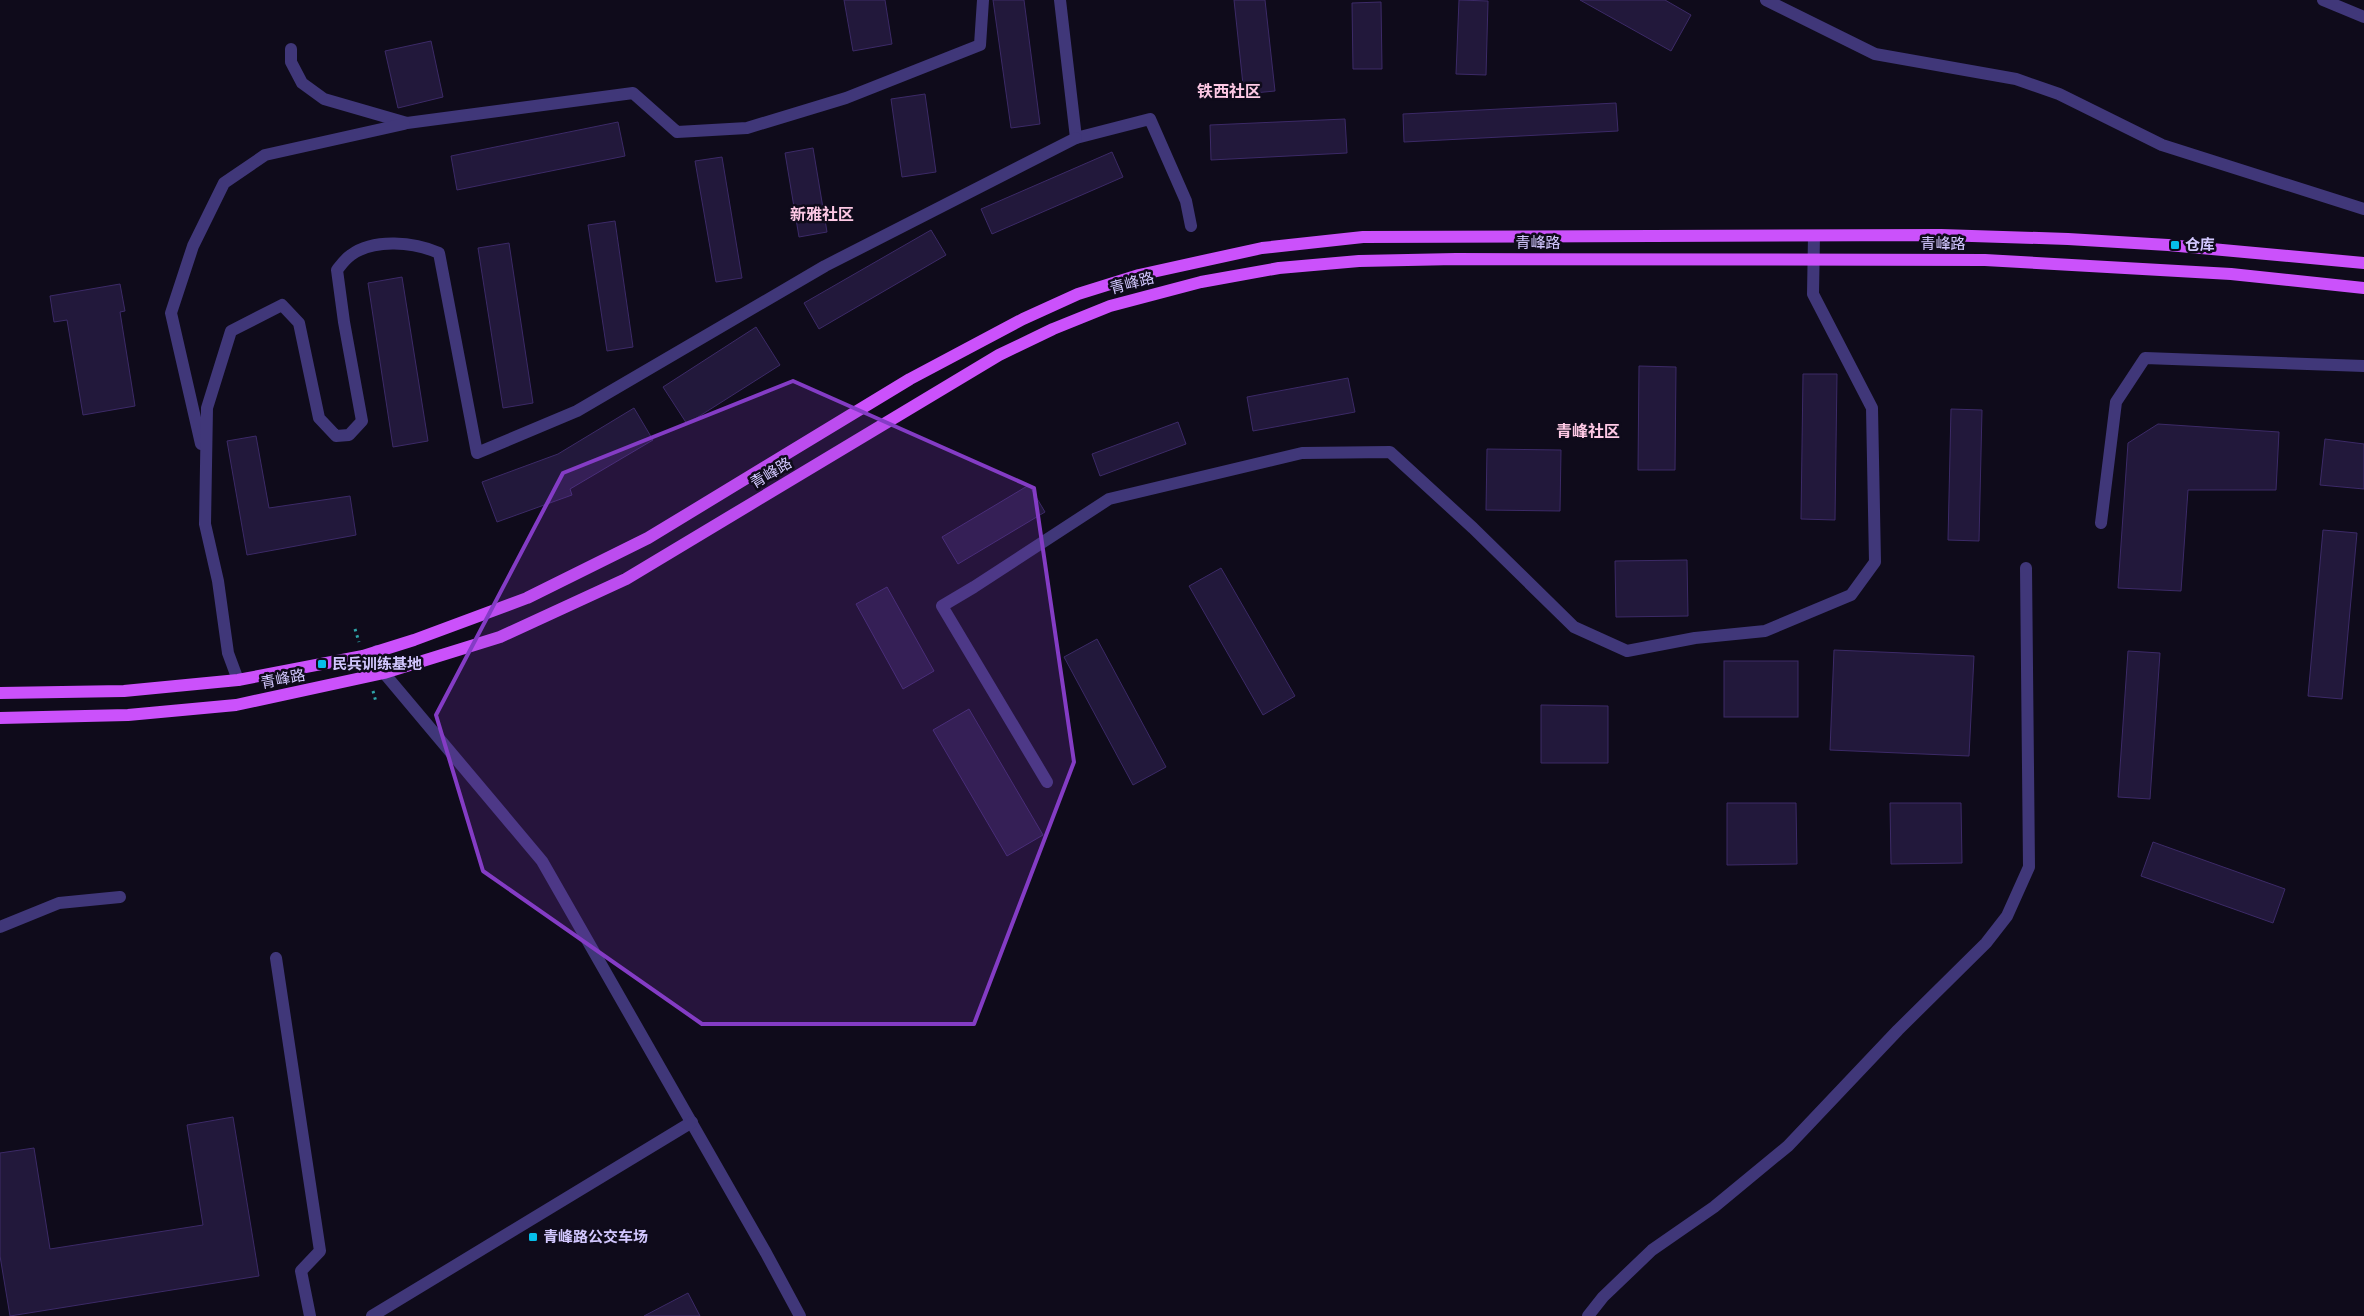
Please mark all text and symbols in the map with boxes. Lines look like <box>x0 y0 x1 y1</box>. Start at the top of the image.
district label: 铁西社区 <box>1197 82 1261 101</box>
district label: 新雅社区 <box>790 205 854 224</box>
street label: 青峰路 <box>1515 233 1561 252</box>
street label: 青峰路 <box>1920 234 1966 253</box>
place label: 仓库 <box>2185 235 2215 254</box>
marker: 仓库 <box>2169 239 2181 251</box>
street label: 青峰路 <box>1108 268 1156 298</box>
district label: 青峰社区 <box>1556 422 1620 441</box>
street label: 青峰路 <box>747 453 795 492</box>
place label: 民兵训练基地 <box>332 654 422 673</box>
marker: 民兵训练基地 <box>316 658 328 670</box>
street label: 青峰路 <box>259 665 307 692</box>
place label: 青峰路公交车场 <box>543 1227 648 1246</box>
marker: 青峰路公交车场 <box>527 1231 539 1243</box>

